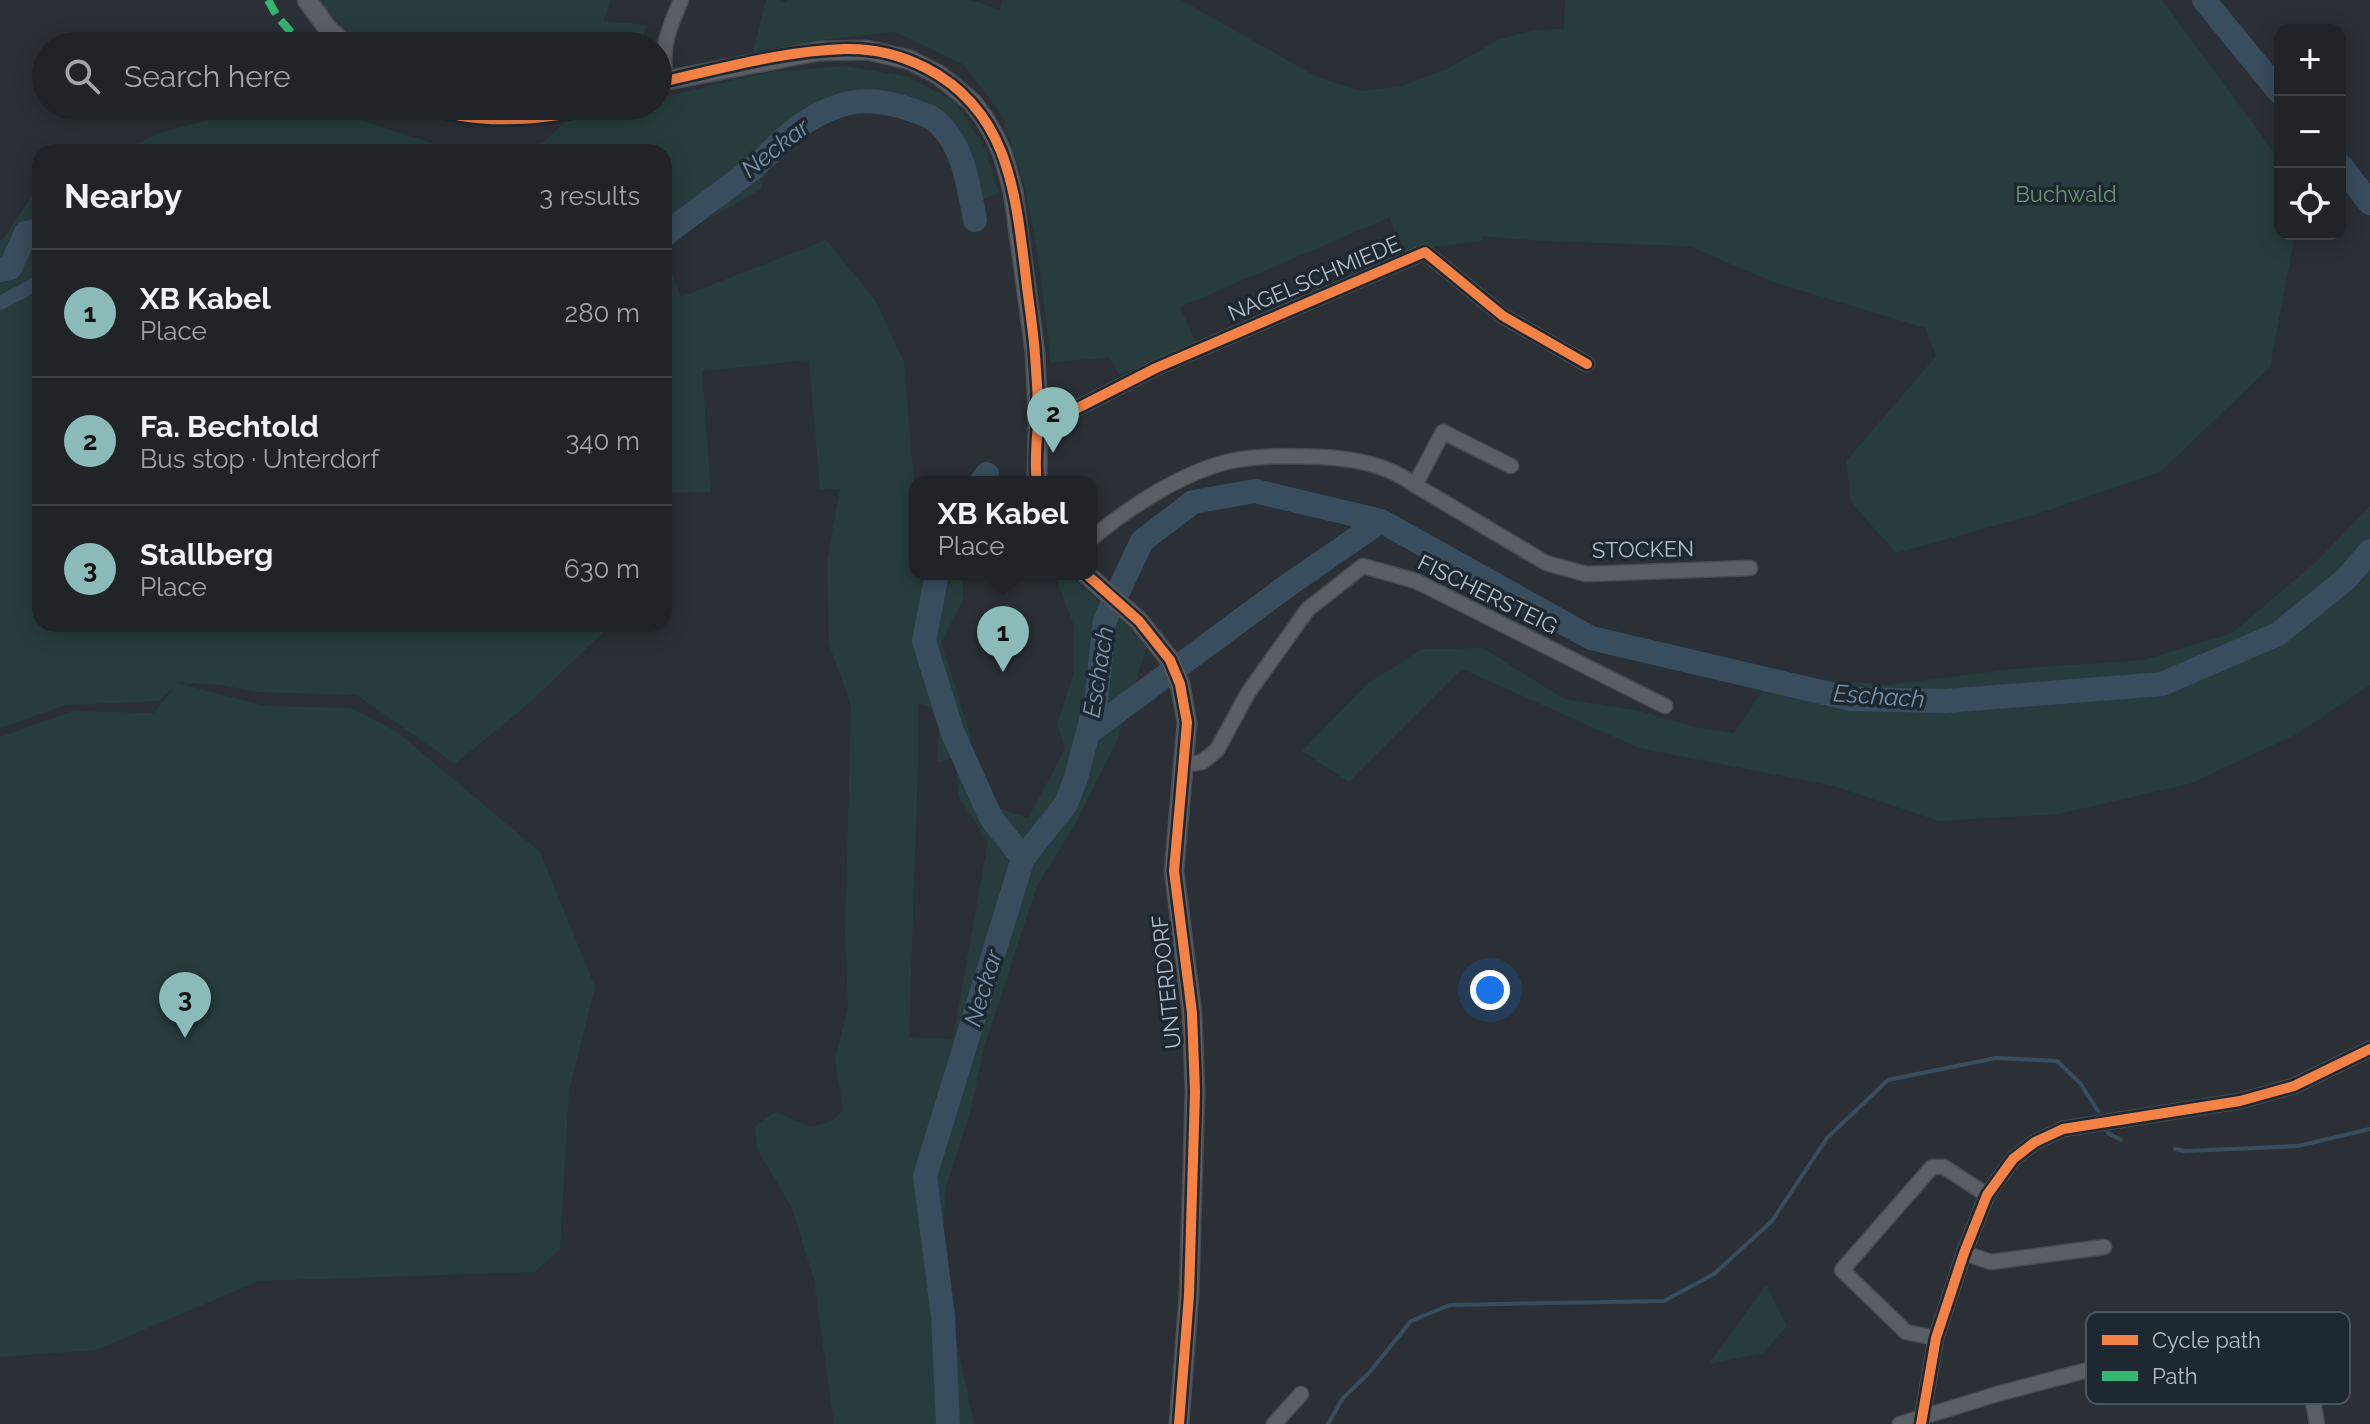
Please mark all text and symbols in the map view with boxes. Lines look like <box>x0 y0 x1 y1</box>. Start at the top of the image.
map controls <box>2274 24 2346 240</box>
button: + <box>2274 24 2346 96</box>
search box <box>32 32 672 120</box>
icon: search <box>60 54 104 98</box>
text: Search here <box>124 59 291 94</box>
button: − <box>2274 96 2346 168</box>
water label: Neckar <box>735 112 815 184</box>
button: locate <box>2274 168 2346 240</box>
text: Nearby <box>64 176 182 216</box>
text: 3 results <box>539 181 640 211</box>
park label: Buchwald <box>2015 181 2117 207</box>
street label: NAGELSCHMIEDE <box>1224 230 1404 326</box>
text: XB Kabel <box>140 281 271 316</box>
text: 1 <box>84 298 96 328</box>
text: 280 m <box>565 298 640 328</box>
text: Place <box>140 316 207 346</box>
pin: 2 <box>1027 387 1079 453</box>
text: Fa. Bechtold <box>140 409 319 444</box>
text: 2 <box>83 426 97 456</box>
text: 340 m <box>565 426 640 456</box>
text: Bus stop · Unterdorf <box>140 444 379 474</box>
popup <box>909 476 1097 580</box>
text: XB Kabel <box>938 496 1068 531</box>
text: Place <box>938 531 1004 561</box>
street label: STOCKEN <box>1592 535 1694 563</box>
text: Stallberg <box>140 537 273 572</box>
street label: FISCHERSTEIG <box>1414 549 1562 639</box>
text: 3 <box>83 554 97 584</box>
text: 630 m <box>564 554 640 584</box>
text: Place <box>140 572 207 602</box>
pin: 1 <box>977 606 1029 672</box>
water label: Eschach <box>1077 624 1119 720</box>
water label: Eschach <box>1832 678 1926 714</box>
street label: UNTERDORF <box>1146 914 1186 1050</box>
water label: Neckar <box>958 946 1009 1030</box>
your location <box>1470 970 1510 1010</box>
pin: 3 <box>159 972 211 1038</box>
legend <box>2086 1312 2350 1404</box>
text: Cycle path <box>2152 1327 2261 1353</box>
text: Path <box>2152 1363 2198 1389</box>

